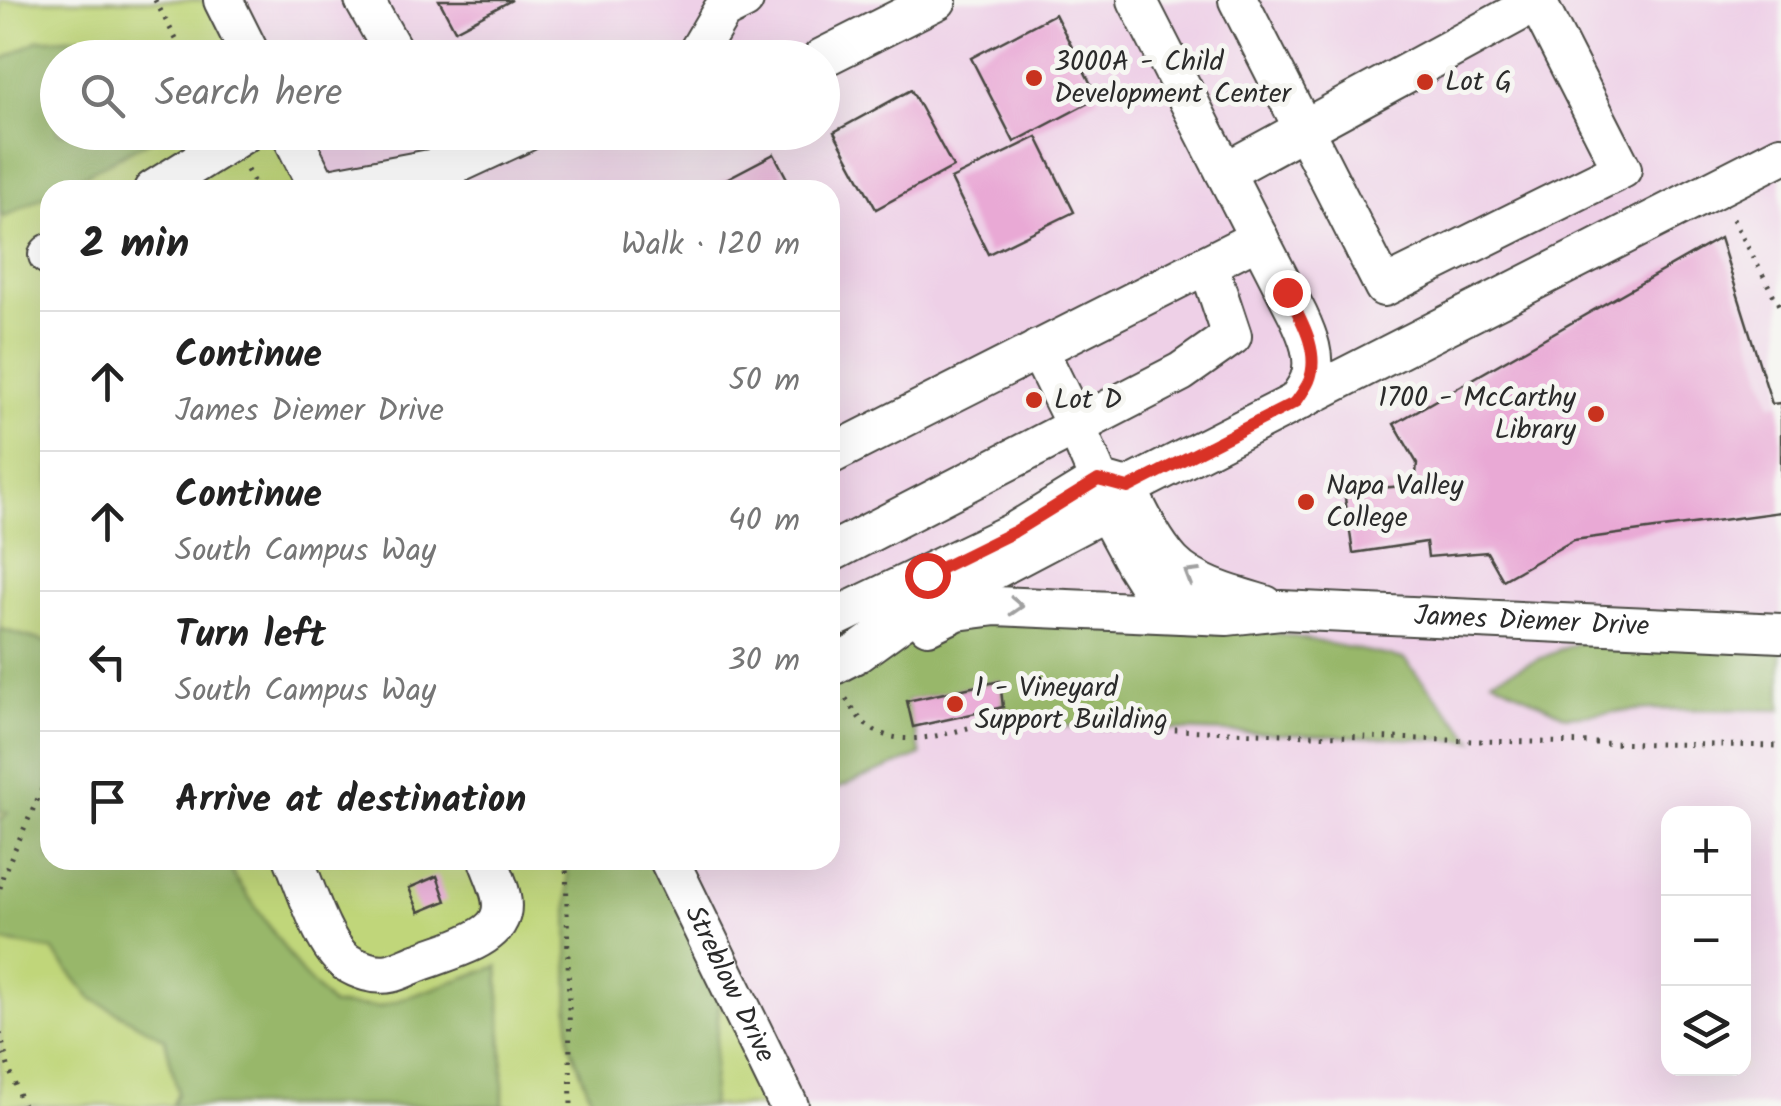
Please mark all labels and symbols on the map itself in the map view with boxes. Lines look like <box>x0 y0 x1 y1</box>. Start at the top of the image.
place label: 3000A - Child Development Center <box>1054 40 1293 117</box>
place label: Lot G <box>1445 60 1512 105</box>
marker: 3000A - Child Development Center <box>1023 67 1045 89</box>
marker: Lot G <box>1414 71 1436 93</box>
route end <box>1265 270 1311 316</box>
place label: 1700 - McCarthy Library <box>1378 376 1577 453</box>
place label: Lot D <box>1054 378 1122 423</box>
marker: Lot D <box>1023 389 1045 411</box>
marker: 1700 - McCarthy Library <box>1585 403 1607 425</box>
place label: Napa Valley College <box>1326 464 1464 541</box>
marker: Napa Valley College <box>1295 491 1317 513</box>
route start <box>905 553 951 599</box>
one-way arrow <box>1184 568 1202 587</box>
street label: James Diemer Drive <box>1413 594 1651 649</box>
one-way arrow <box>1008 596 1024 617</box>
place label: 1 - Vineyard Support Building <box>975 666 1168 743</box>
marker: 1 - Vineyard Support Building <box>944 693 966 715</box>
street label: Streblow Drive <box>672 898 787 1071</box>

